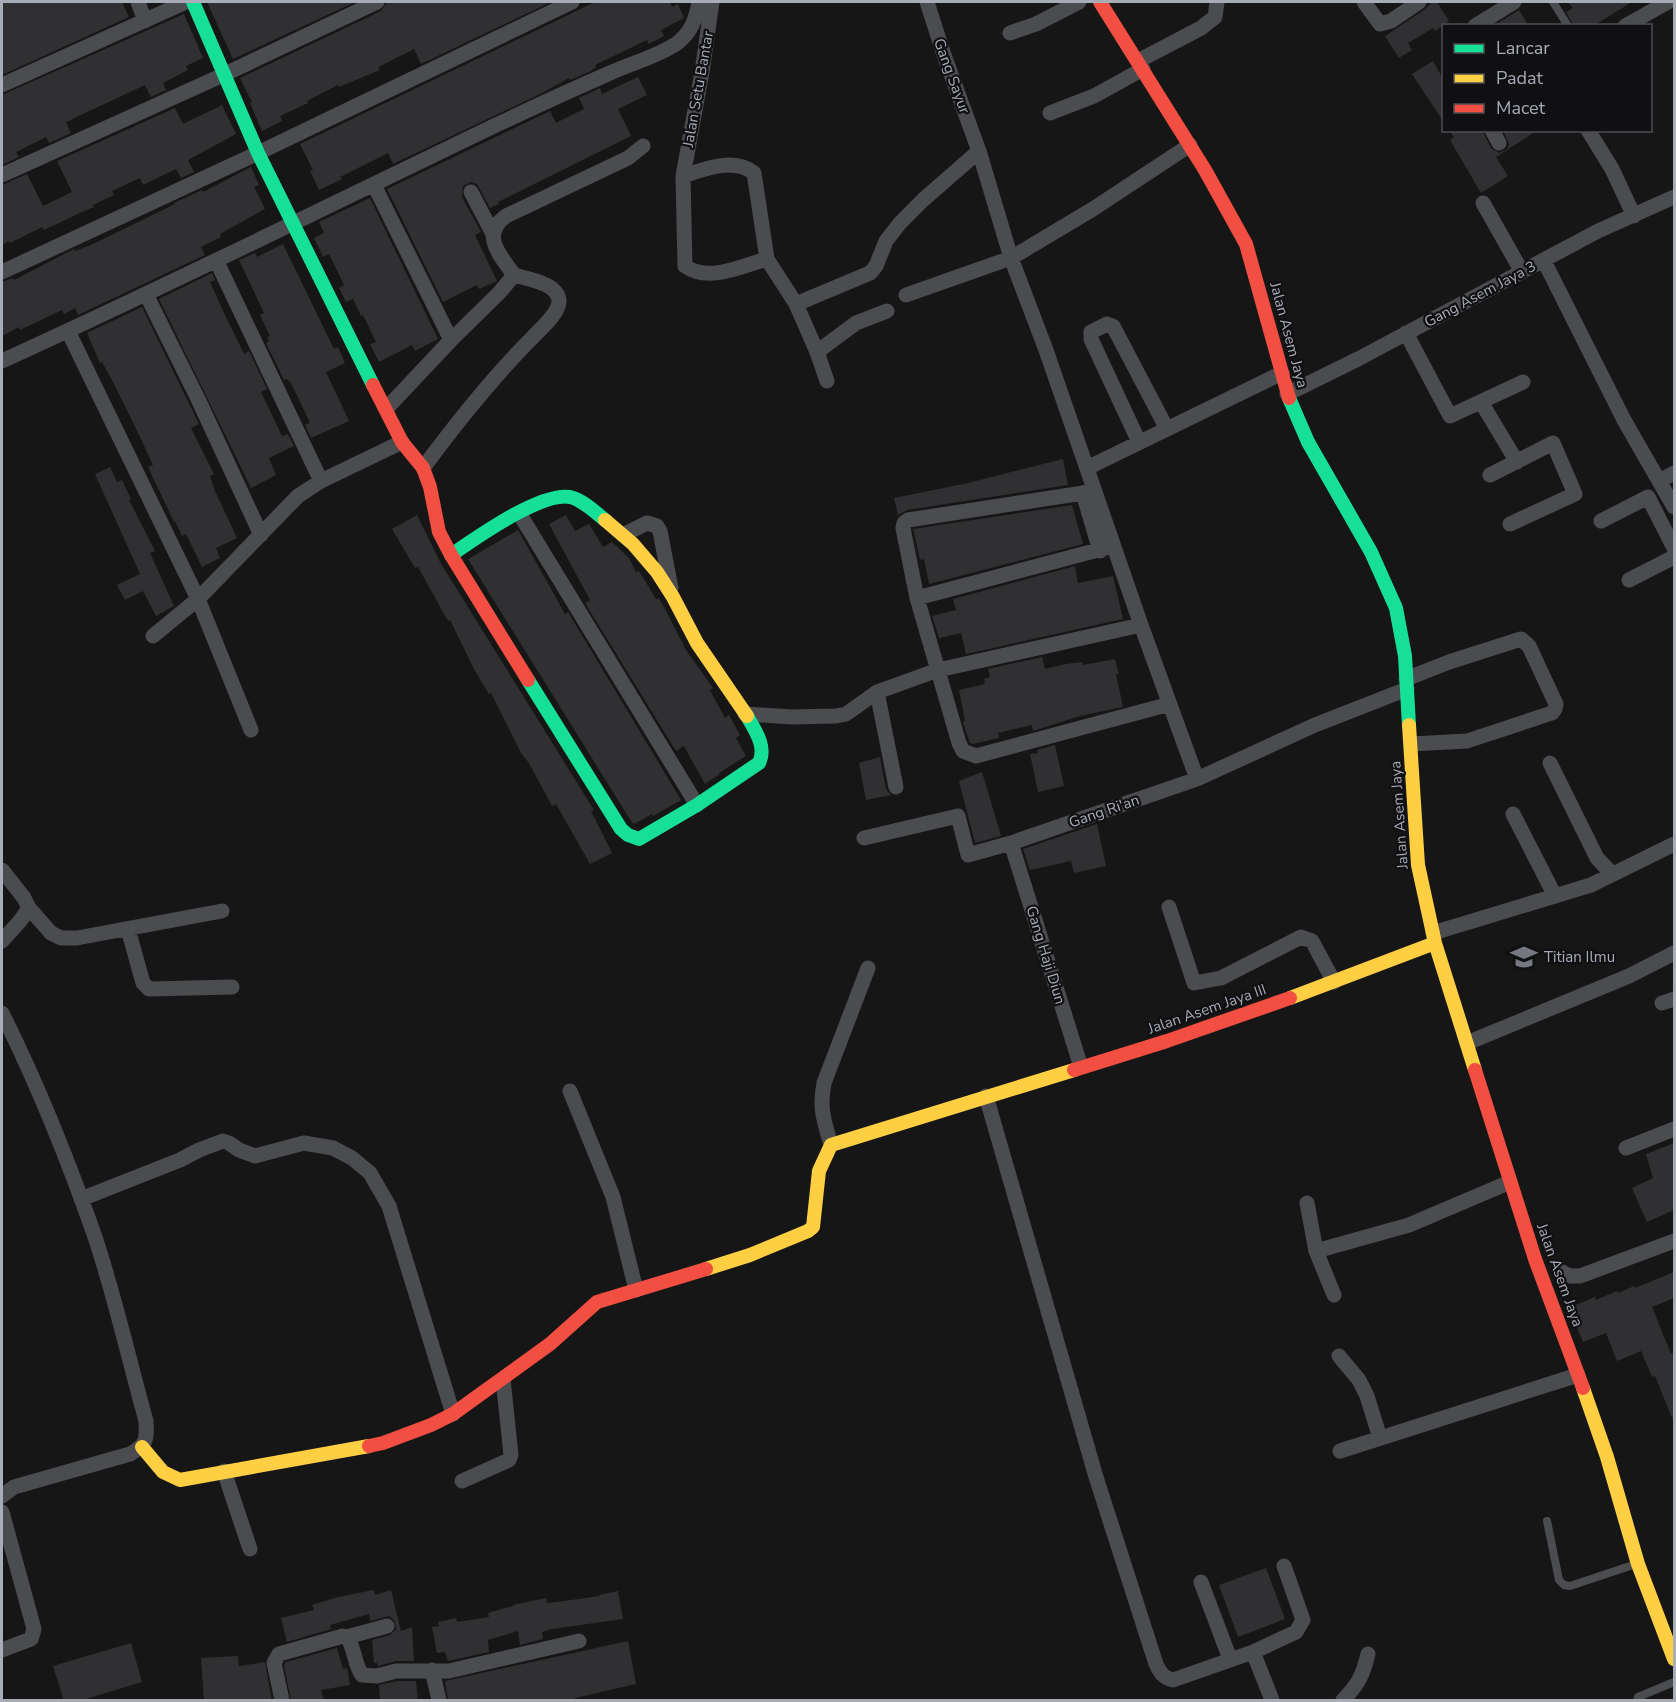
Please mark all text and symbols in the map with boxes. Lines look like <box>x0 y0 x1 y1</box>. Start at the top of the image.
legend <box>1442 24 1652 132</box>
street label: Jalan Setu Bantar <box>678 29 718 150</box>
street label: Gang Sayur <box>929 36 975 117</box>
text: Lancar <box>1496 36 1550 60</box>
text: Padat <box>1496 66 1544 90</box>
text: Macet <box>1496 96 1546 120</box>
street label: Gang Asem Jaya 3 <box>1421 256 1539 332</box>
street label: Jalan Asem Jaya <box>1265 279 1313 390</box>
street label: Jalan Asem Jaya <box>1385 760 1413 871</box>
street label: Gang Ri'an <box>1066 790 1142 832</box>
street label: Gang Haji Diun <box>1022 903 1070 1007</box>
school or university icon: Titian Ilmu <box>1509 942 1539 972</box>
place label: Titian Ilmu <box>1544 947 1615 967</box>
street label: Jalan Asem Jaya III <box>1144 979 1269 1039</box>
street label: Jalan Asem Jaya <box>1532 1220 1588 1329</box>

